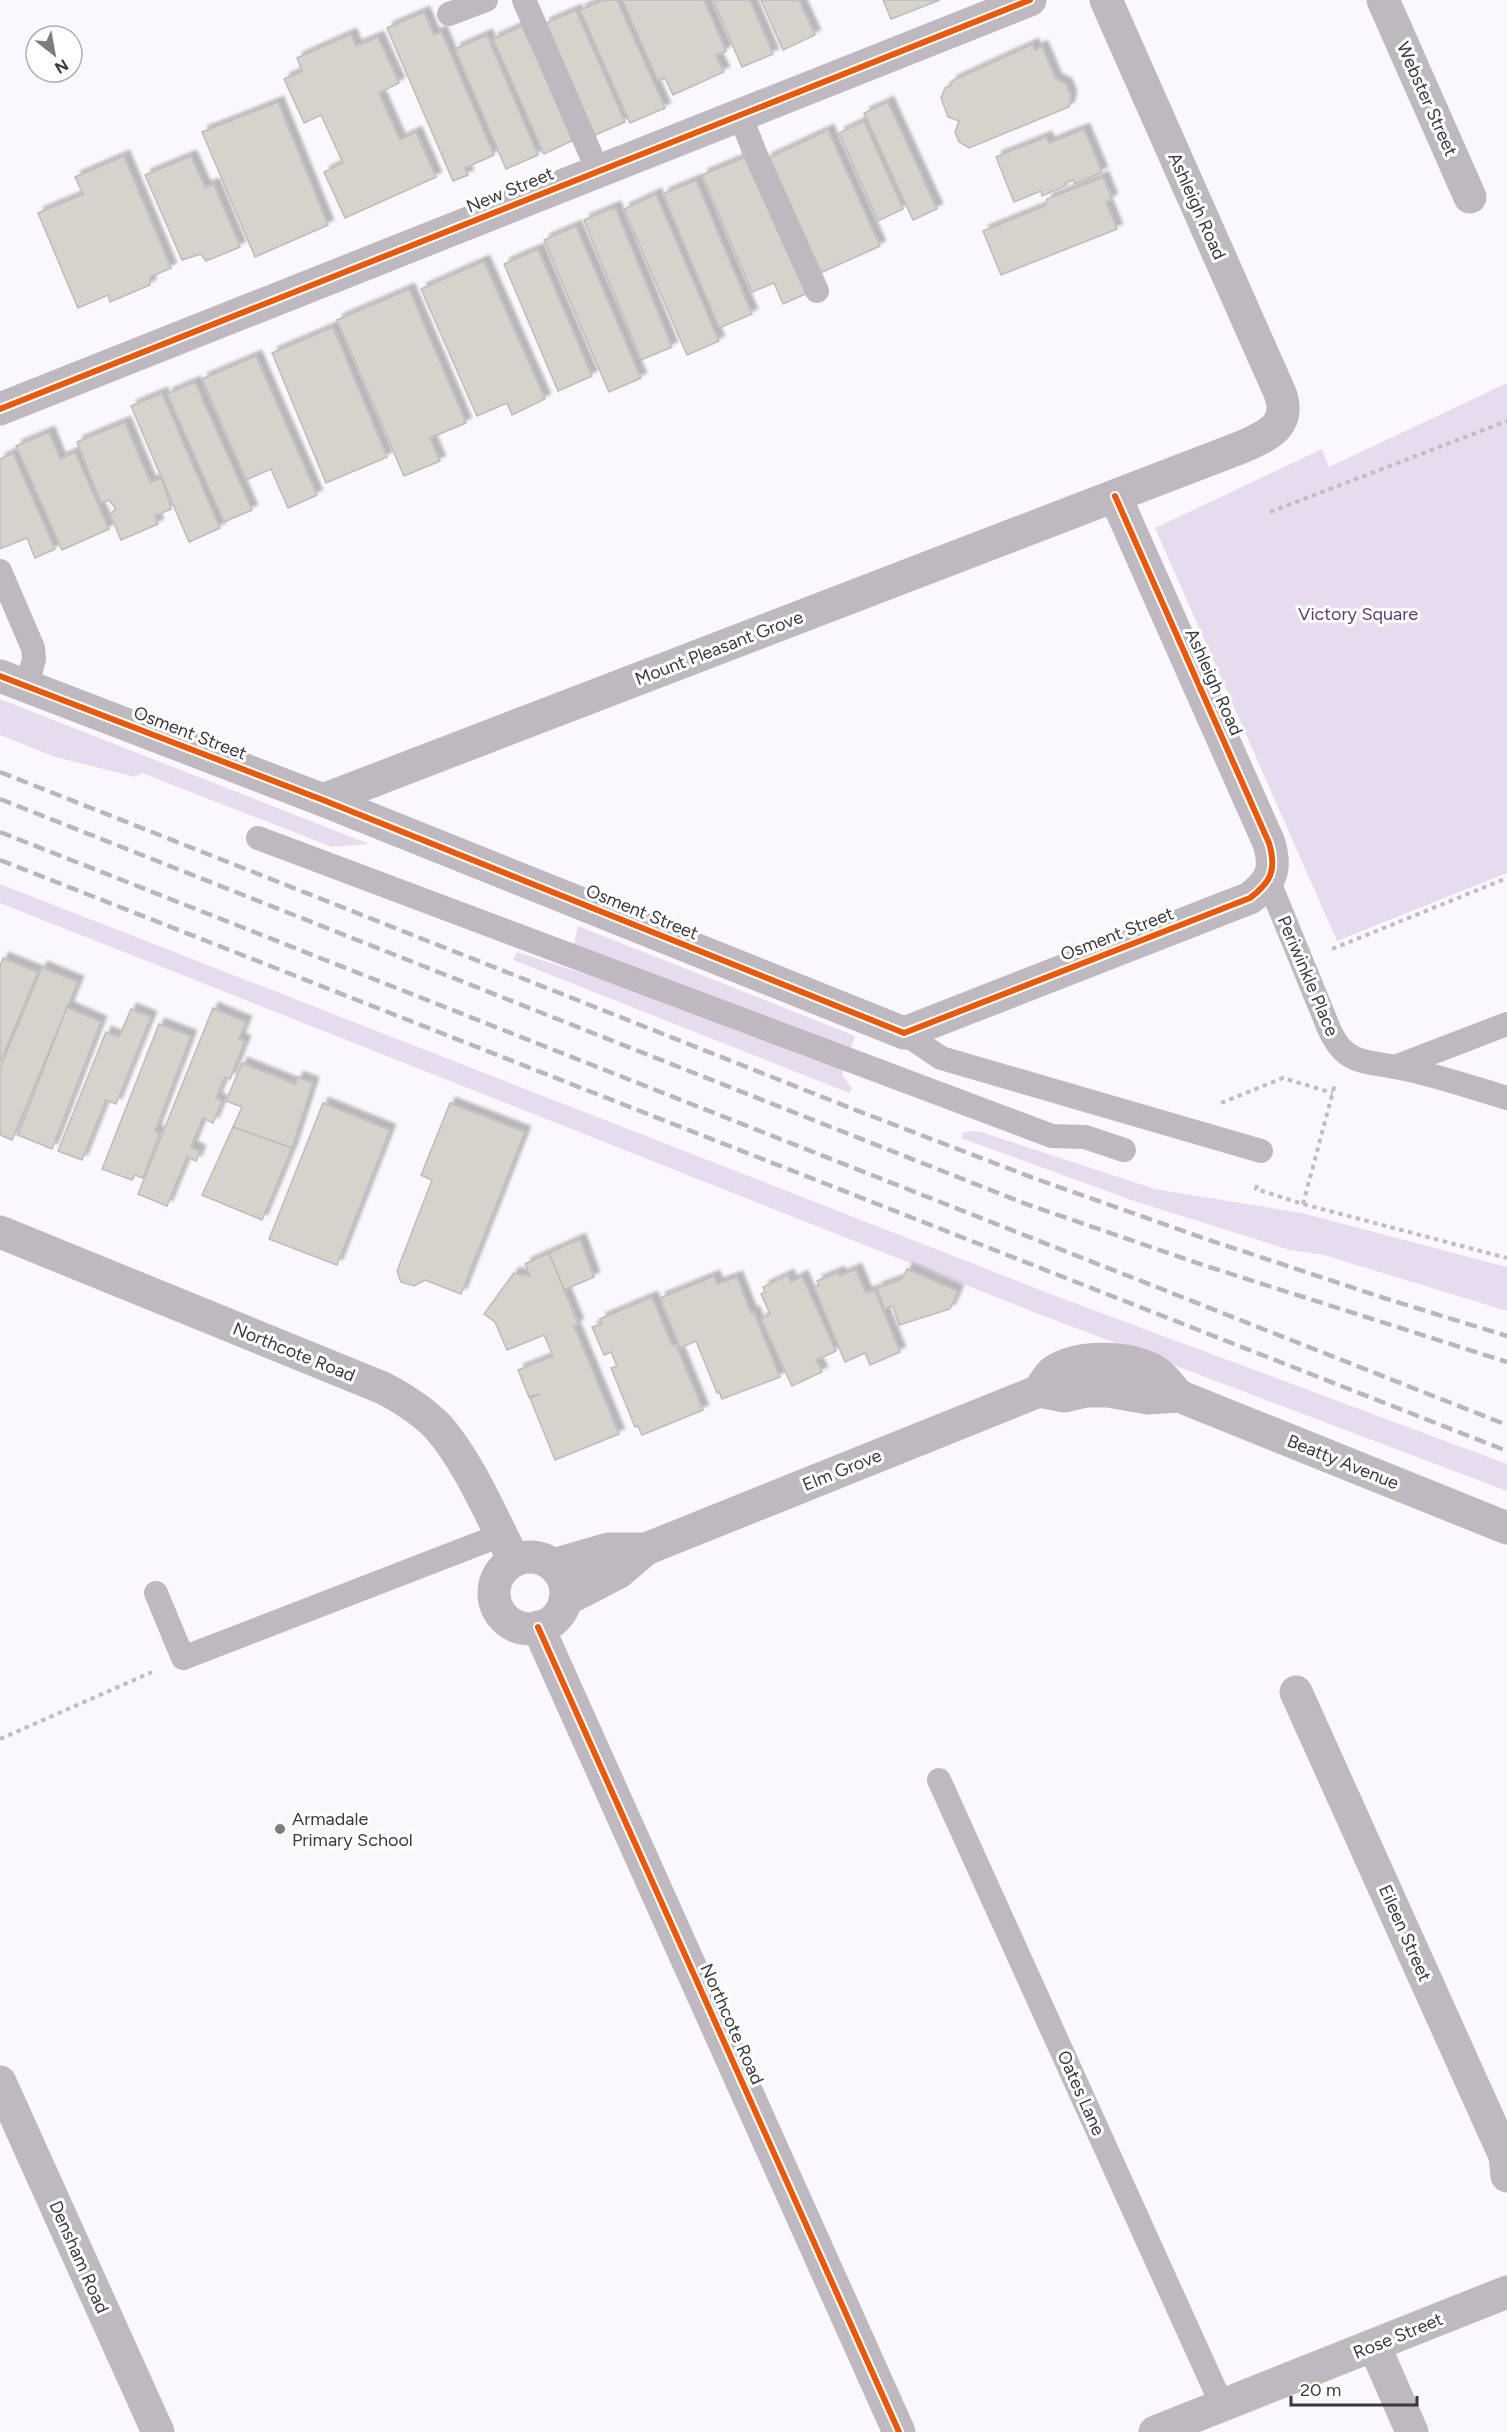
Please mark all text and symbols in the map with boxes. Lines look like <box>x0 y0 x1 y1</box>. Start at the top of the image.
north arrow <box>24 24 84 84</box>
street label: Webster Street <box>1392 38 1462 160</box>
text: N <box>51 55 72 78</box>
street label: Ashleigh Road <box>1164 149 1230 263</box>
street label: New Street <box>463 162 557 218</box>
park label: Victory Square <box>1298 603 1418 625</box>
street label: Mount Pleasant Grove <box>632 606 806 690</box>
street label: Ashleigh Road <box>1181 625 1247 739</box>
street label: Osment Street <box>130 701 250 765</box>
street label: Osment Street <box>583 879 702 945</box>
street label: Osment Street <box>1057 902 1177 966</box>
street label: Periwinkle Place <box>1273 912 1343 1040</box>
street label: Northcote Road <box>230 1317 358 1387</box>
street label: Beatty Avenue <box>1284 1430 1402 1494</box>
street label: Elm Grove <box>799 1444 885 1496</box>
place label: Armadale Primary School <box>292 1808 413 1851</box>
marker: Armadale Primary School <box>273 1822 287 1836</box>
street label: Eileen Street <box>1374 1881 1436 1985</box>
street label: Northcote Road <box>696 1960 768 2088</box>
street label: Oates Lane <box>1052 2047 1110 2139</box>
street label: Densham Road <box>44 2197 114 2317</box>
street label: Rose Street <box>1350 2308 1446 2364</box>
scale bar <box>1291 2369 1417 2407</box>
text: 20 m <box>1300 2379 1341 2401</box>

